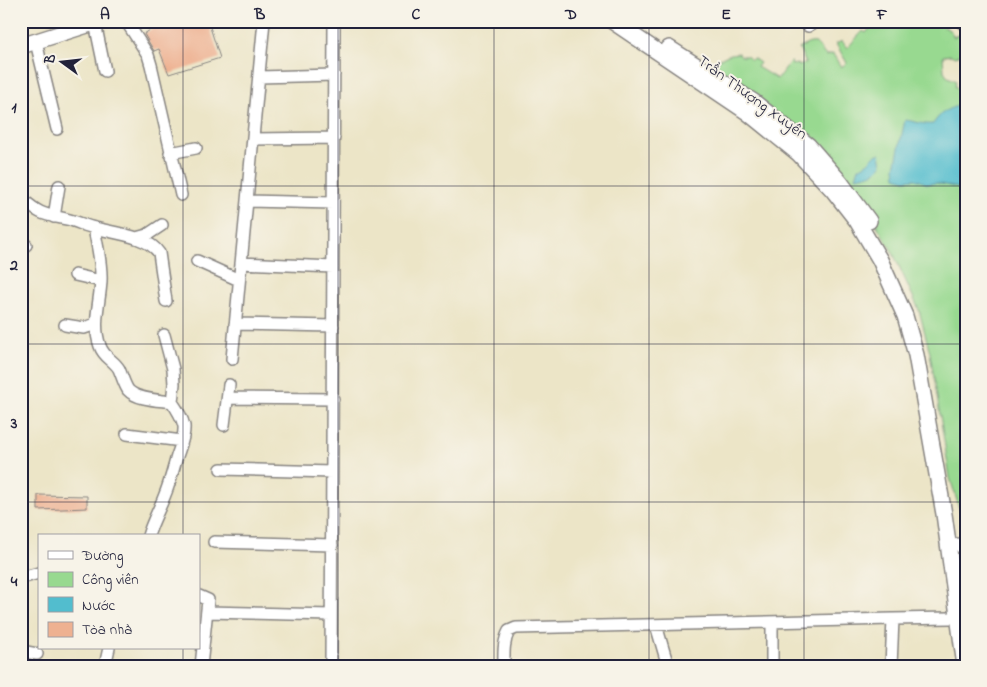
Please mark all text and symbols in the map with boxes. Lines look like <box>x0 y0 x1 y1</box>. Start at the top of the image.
text: A <box>100 3 110 27</box>
text: B <box>254 3 266 27</box>
text: C <box>412 3 421 27</box>
text: D <box>564 3 577 27</box>
text: E <box>721 3 731 27</box>
text: F <box>876 3 888 27</box>
north arrow <box>38 38 88 88</box>
street label: Trần Thượng Xuyên <box>692 50 812 146</box>
text: B <box>39 51 62 67</box>
text: 1 <box>11 96 17 120</box>
text: 2 <box>9 254 18 278</box>
text: 3 <box>10 412 18 436</box>
legend <box>38 534 200 650</box>
text: Đường <box>81 545 124 568</box>
text: Công viên <box>82 569 139 592</box>
text: 4 <box>10 570 18 594</box>
text: Nước <box>82 595 115 617</box>
text: Tòa nhà <box>82 619 132 641</box>

